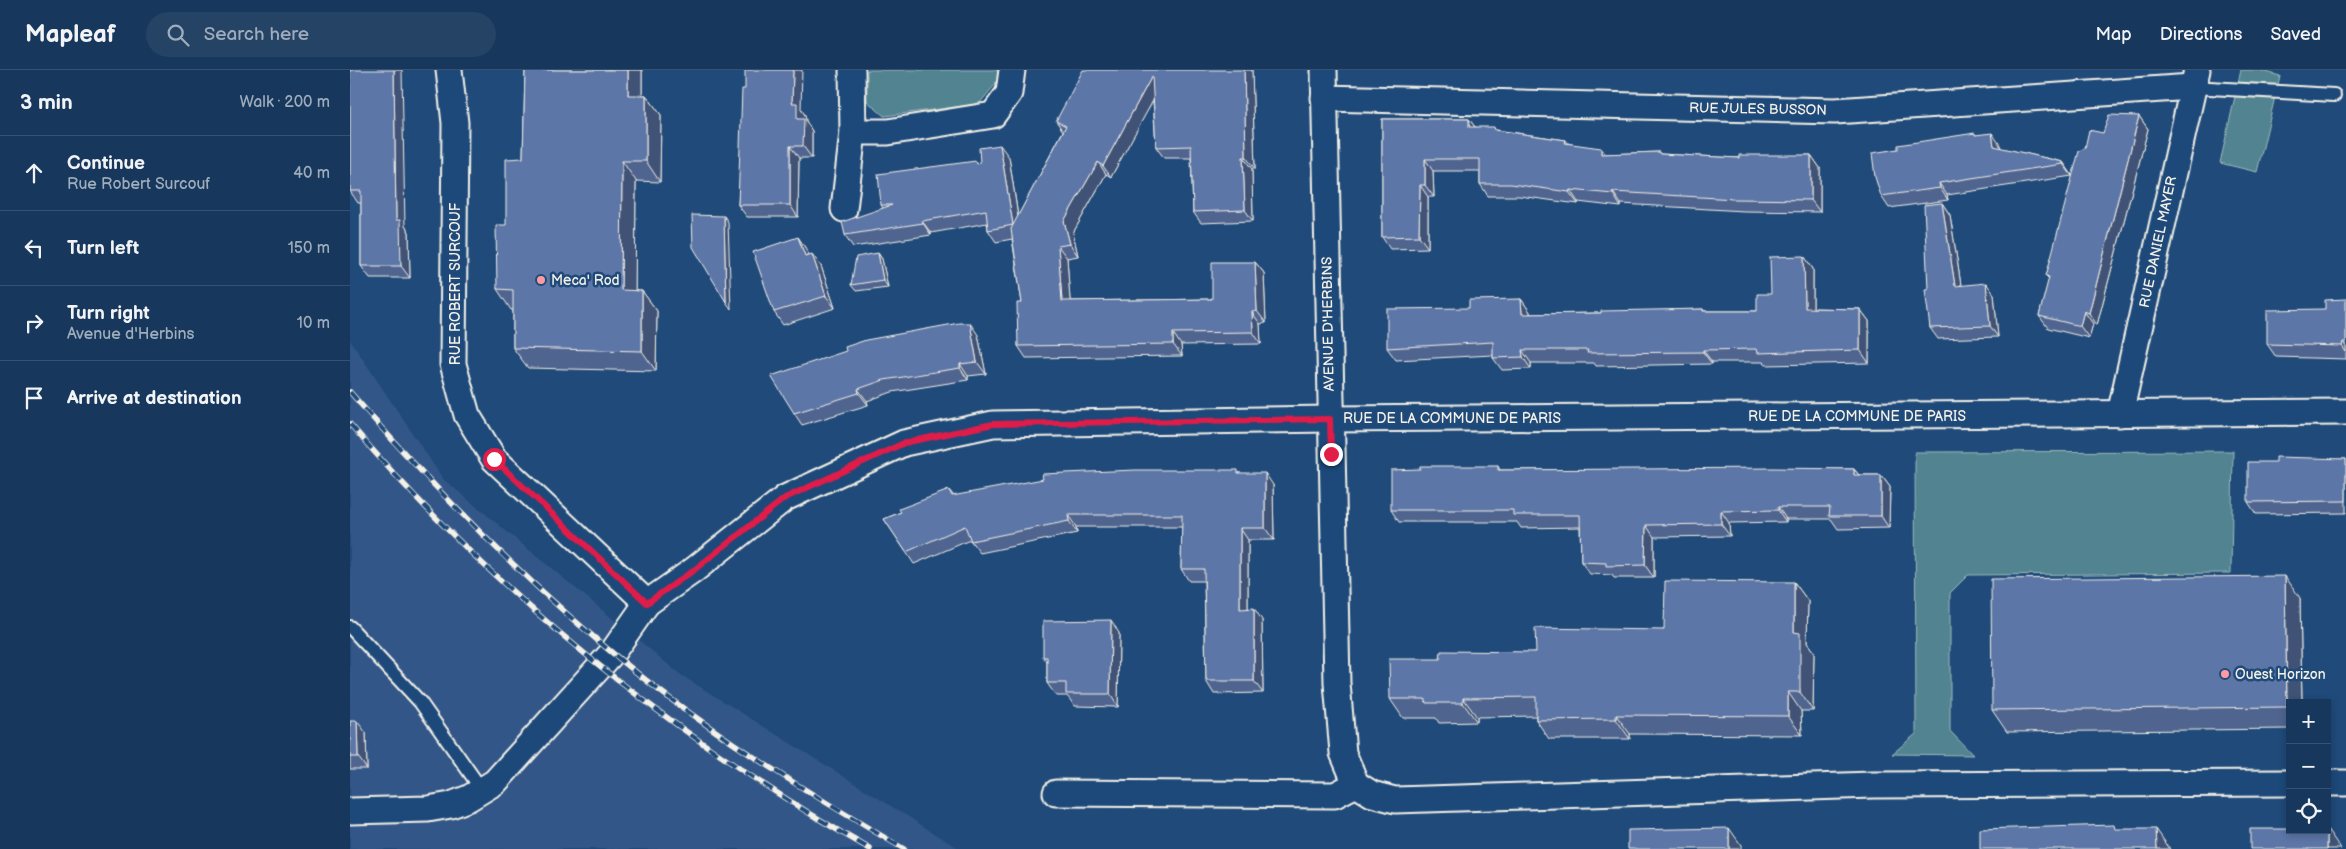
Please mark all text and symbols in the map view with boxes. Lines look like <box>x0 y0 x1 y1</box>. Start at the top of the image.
search box <box>146 12 496 57</box>
text: Mapleaf <box>25 20 116 49</box>
icon: search <box>164 21 192 49</box>
text: Search here <box>204 23 309 46</box>
text: Map <box>2096 24 2132 45</box>
text: Directions <box>2160 24 2242 45</box>
text: Saved <box>2270 24 2321 45</box>
text: 3 min <box>20 90 73 115</box>
text: Walk · 200 m <box>240 93 330 112</box>
street label: RUE JULES BUSSON <box>1689 99 1827 119</box>
text: Continue <box>67 152 145 175</box>
icon: ahead <box>20 159 48 187</box>
text: 40 m <box>293 164 330 183</box>
text: Rue Robert Surcouf <box>67 175 210 194</box>
street label: RUE DANIEL MAYER <box>2136 175 2180 309</box>
street label: RUE ROBERT SURCOUF <box>447 202 464 365</box>
icon: left <box>20 234 48 262</box>
text: Turn left <box>67 237 139 260</box>
text: 150 m <box>288 239 330 258</box>
street label: AVENUE D'HERBINS <box>1318 257 1338 391</box>
place label: Meca' Rod <box>551 272 620 289</box>
marker: Meca' Rod <box>535 274 547 286</box>
text: Turn right <box>67 302 150 325</box>
icon: right <box>20 309 48 337</box>
text: 10 m <box>297 314 330 333</box>
text: Avenue d'Herbins <box>67 325 194 344</box>
icon: arrive <box>20 384 48 412</box>
text: Arrive at destination <box>67 387 242 410</box>
street label: RUE DE LA COMMUNE DE PARIS <box>1748 408 1966 425</box>
street label: RUE DE LA COMMUNE DE PARIS <box>1343 410 1561 427</box>
route end <box>1320 443 1343 466</box>
route start <box>483 448 506 471</box>
place label: Ouest Horizon <box>2235 666 2326 683</box>
marker: Ouest Horizon <box>2219 668 2231 680</box>
map controls <box>2286 699 2331 834</box>
button: + <box>2286 699 2331 744</box>
button: − <box>2286 744 2331 789</box>
button: locate <box>2286 789 2331 834</box>

